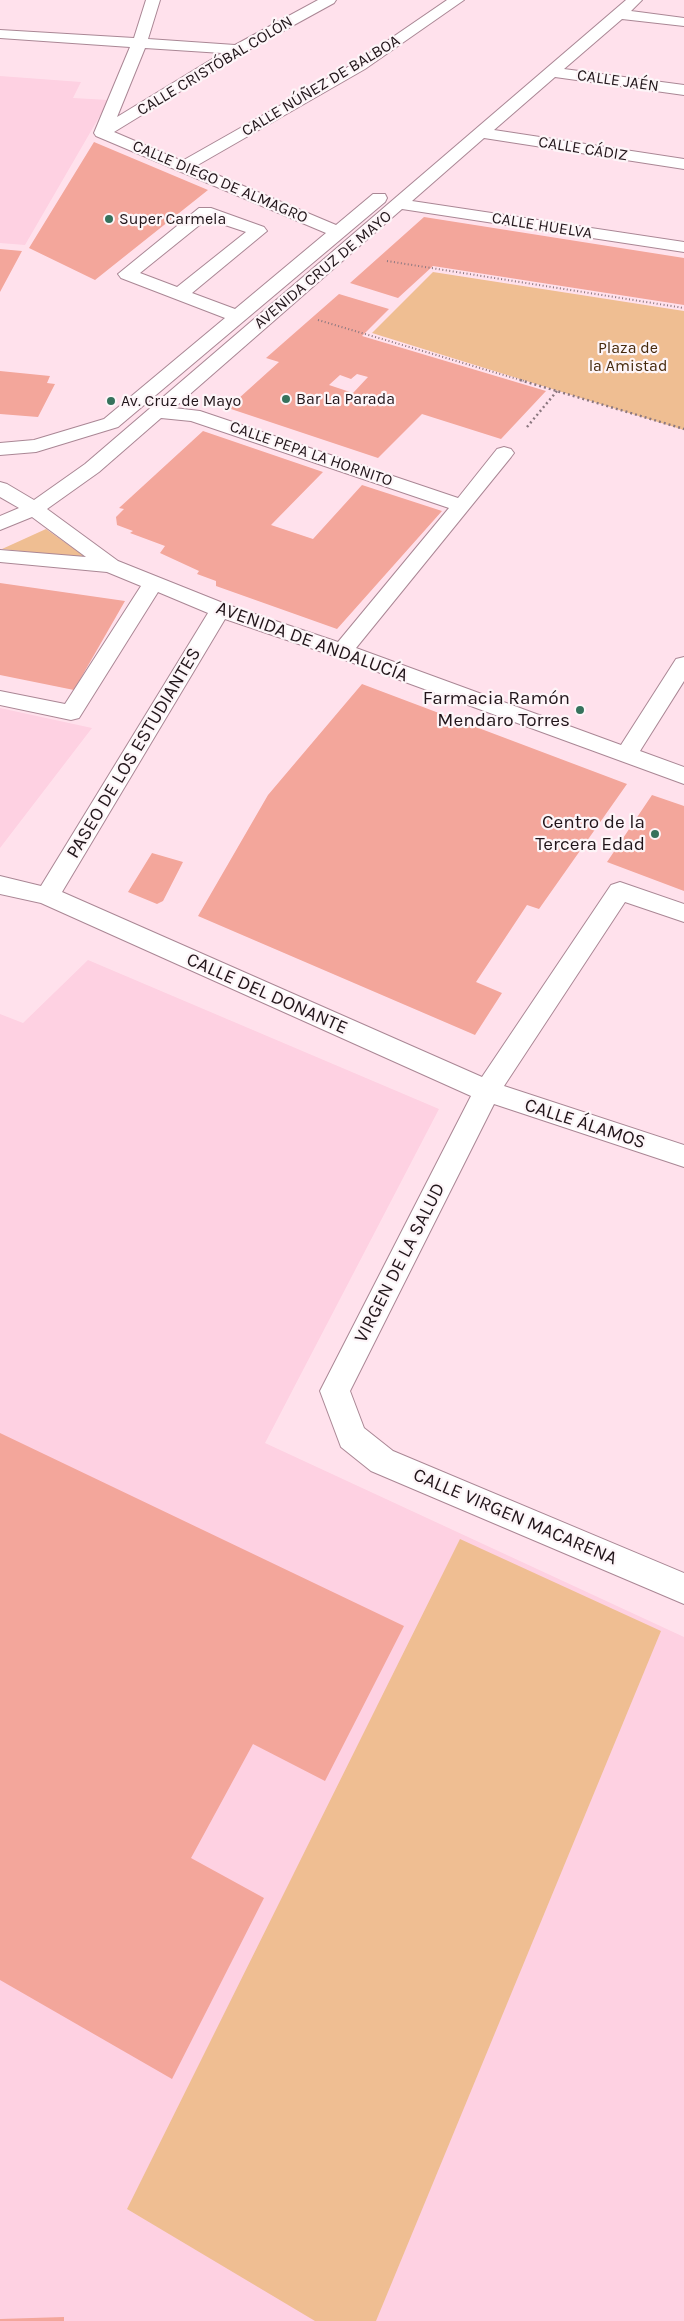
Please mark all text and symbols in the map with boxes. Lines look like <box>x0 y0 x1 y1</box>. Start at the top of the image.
street label: CALLE CRISTÓBAL COLÓN <box>134 12 296 120</box>
street label: CALLE NÚÑEZ DE BALBOA <box>239 31 403 141</box>
street label: CALLE JAÉN <box>576 66 660 96</box>
street label: CALLE CÁDIZ <box>537 132 629 166</box>
street label: CALLE DIEGO DE ALMAGRO <box>130 136 310 228</box>
street label: AVENIDA CRUZ DE MAYO <box>250 207 396 333</box>
place label: Super Carmela <box>119 209 226 229</box>
street label: CALLE HUELVA <box>490 209 594 243</box>
marker: Super Carmela <box>103 213 115 225</box>
park label: Plaza de la Amistad <box>589 338 667 376</box>
place label: Bar La Parada <box>296 389 395 409</box>
place label: Av. Cruz de Mayo <box>121 391 241 411</box>
marker: Bar La Parada <box>280 393 292 405</box>
marker: Av. Cruz de Mayo <box>105 395 117 407</box>
street label: CALLE PEPA LA HORNITO <box>227 417 395 491</box>
street label: AVENIDA DE ANDALUCÍA <box>213 597 411 687</box>
street label: PASEO DE LOS ESTUDIANTES <box>62 643 206 863</box>
place label: Farmacia Ramón Mendaro Torres <box>423 688 570 732</box>
marker: Farmacia Ramón Mendaro Torres <box>574 704 586 716</box>
place label: Centro de la Tercera Edad <box>535 812 645 856</box>
marker: Centro de la Tercera Edad <box>649 828 661 840</box>
street label: CALLE DEL DONANTE <box>183 948 351 1040</box>
street label: CALLE ÁLAMOS <box>522 1094 648 1154</box>
street label: VIRGEN DE LA SALUD <box>350 1179 450 1347</box>
street label: CALLE VIRGEN MACARENA <box>410 1464 620 1570</box>

